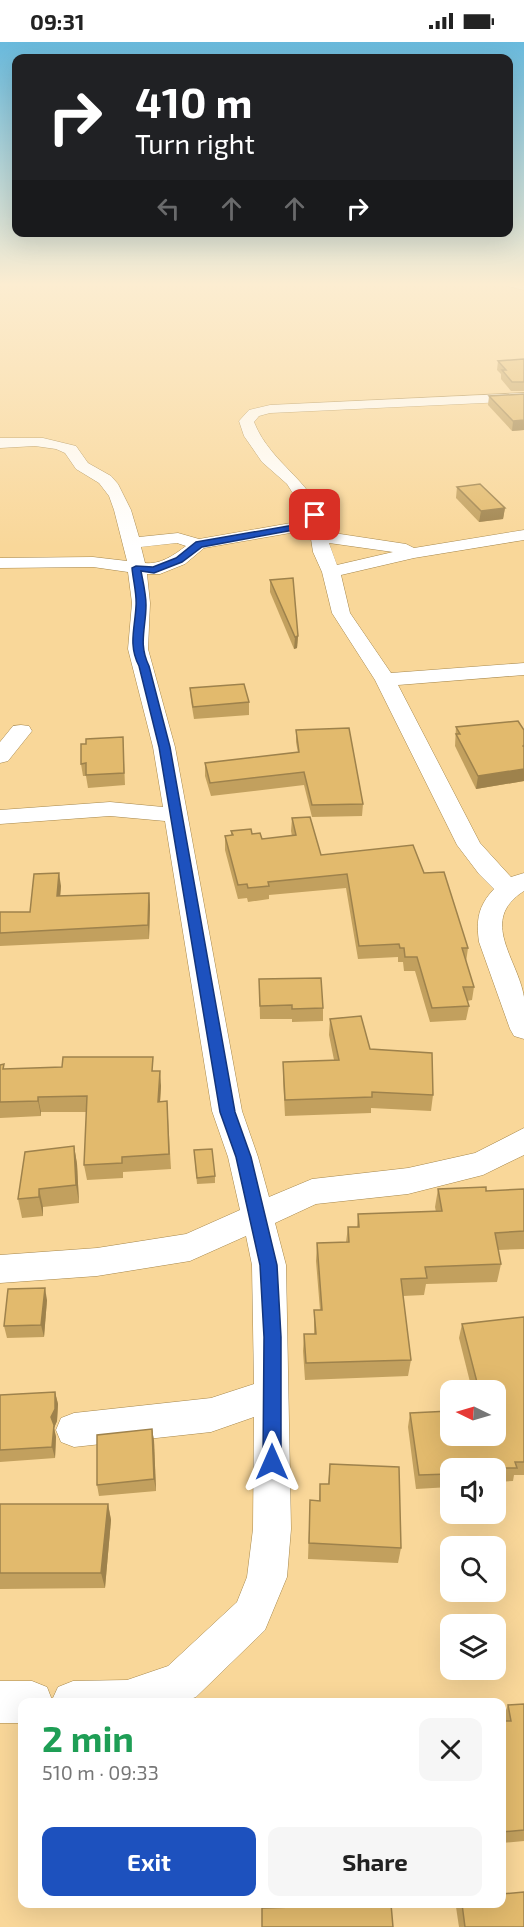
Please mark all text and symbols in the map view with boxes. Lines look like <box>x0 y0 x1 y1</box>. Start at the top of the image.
text: 09:31 <box>30 8 85 34</box>
text: 410 m <box>135 76 252 126</box>
icon: right <box>36 78 114 156</box>
text: Turn right <box>135 127 255 159</box>
icon: left <box>152 192 185 225</box>
icon: ahead <box>215 192 248 225</box>
icon: ahead <box>278 192 311 225</box>
icon: right <box>341 192 374 225</box>
pin <box>289 489 340 540</box>
icon: arrive <box>298 498 331 531</box>
north arrow <box>440 1380 506 1446</box>
map controls <box>440 1380 506 1680</box>
position arrow <box>240 1430 304 1494</box>
button: sound <box>440 1458 506 1524</box>
button: search <box>440 1536 506 1602</box>
button: layers <box>440 1614 506 1680</box>
text: 2 min <box>42 1716 134 1759</box>
button: close <box>419 1718 482 1781</box>
text: 510 m · 09:33 <box>42 1760 159 1784</box>
button: Exit <box>42 1827 256 1896</box>
button: Share <box>268 1827 482 1896</box>

